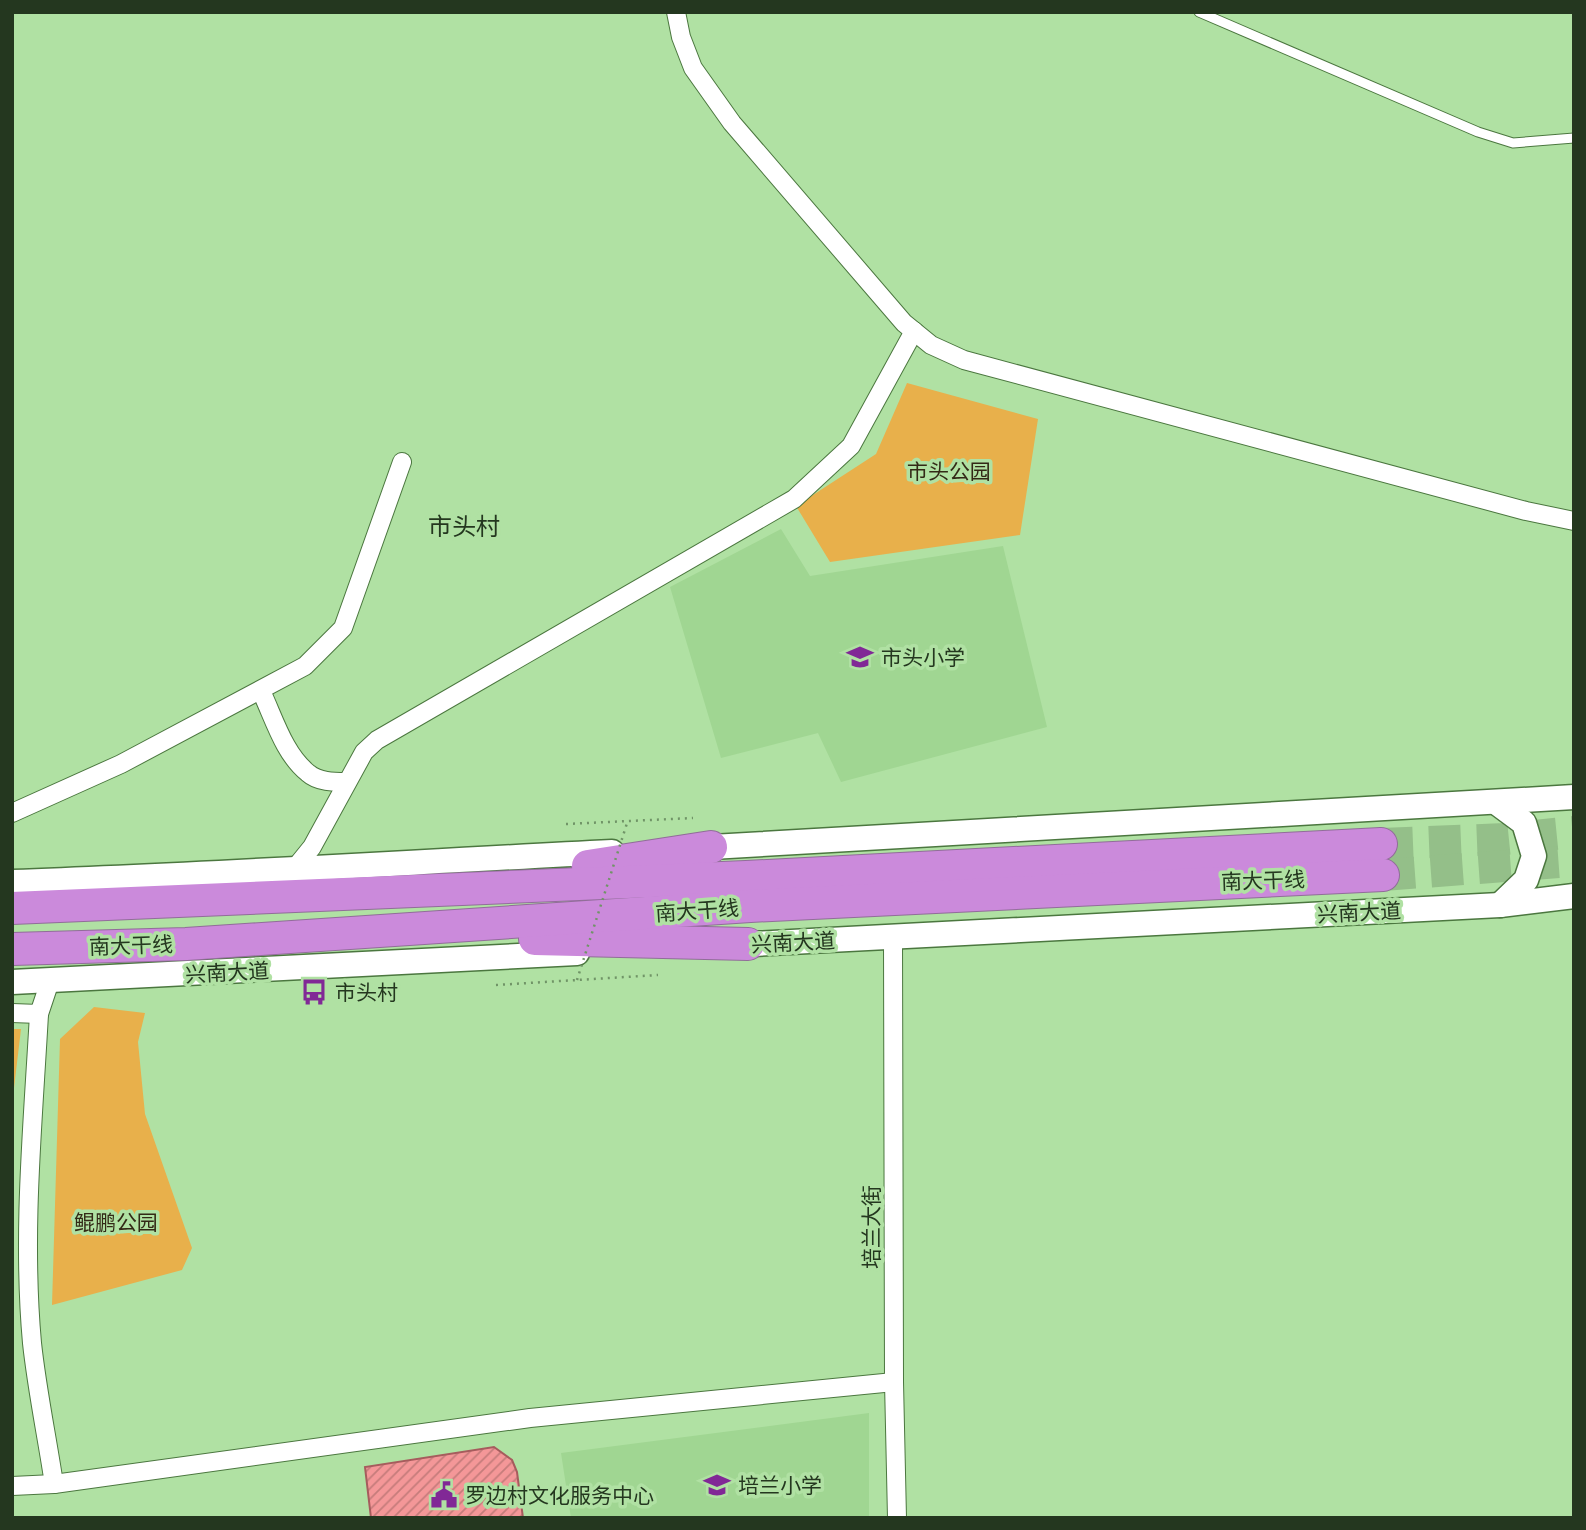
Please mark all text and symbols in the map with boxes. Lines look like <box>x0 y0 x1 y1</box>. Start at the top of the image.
park label: 市头公园 <box>907 457 991 485</box>
district label: 市头村 <box>428 509 500 542</box>
school or university icon: 市头小学 <box>845 642 875 672</box>
place label: 市头小学 <box>881 643 965 671</box>
street label: 南大干线 <box>1221 865 1305 895</box>
street label: 南大干线 <box>654 893 740 927</box>
street label: 兴南大道 <box>1316 896 1402 928</box>
street label: 兴南大道 <box>750 926 836 958</box>
street label: 南大干线 <box>89 930 173 960</box>
street label: 兴南大道 <box>184 956 270 988</box>
bus stop icon: 市头村 <box>299 977 329 1007</box>
place label: 市头村 <box>335 978 398 1006</box>
street label: 培兰大街 <box>857 1185 885 1269</box>
park label: 鲲鹏公园 <box>74 1208 158 1236</box>
school or university icon: 培兰小学 <box>702 1470 732 1500</box>
place label: 培兰小学 <box>738 1471 822 1499</box>
public building icon: 罗边村文化服务中心 <box>429 1480 459 1510</box>
place label: 罗边村文化服务中心 <box>465 1481 654 1509</box>

